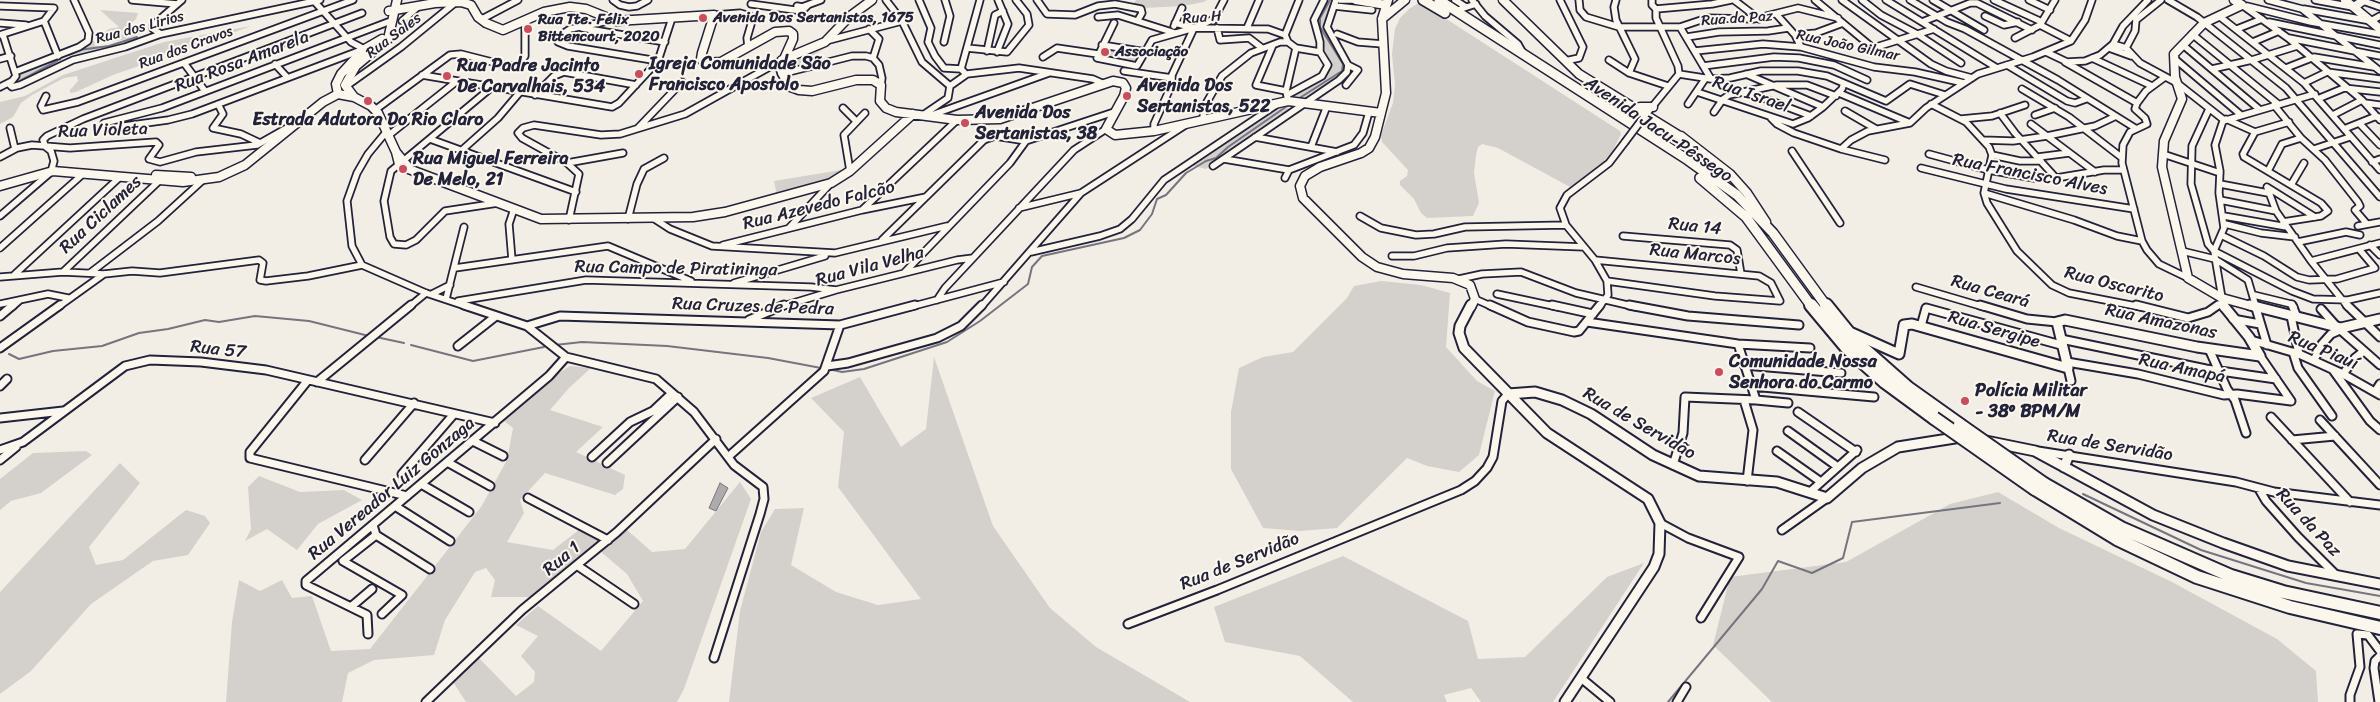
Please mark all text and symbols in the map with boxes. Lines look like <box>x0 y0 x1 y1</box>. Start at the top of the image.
street label: Rua H <box>1182 7 1222 29</box>
street label: Rua dos Lirios <box>94 8 186 48</box>
street label: Rua da Paz <box>1701 8 1773 30</box>
street label: Rua Sales <box>363 9 425 63</box>
place label: Avenida Dos Sertanistas, 1675 <box>713 9 914 27</box>
place label: Rua Tte. Félix Bittencourt, 2020 <box>538 11 660 46</box>
marker: Avenida Dos Sertanistas, 1675 <box>697 12 709 24</box>
street label: Rua dos Cravos <box>137 23 235 73</box>
marker: Rua Tte. Félix Bittencourt, 2020 <box>522 23 534 35</box>
street label: Rua João Gilmar <box>1795 26 1901 66</box>
street label: Rua Rosa Amarela <box>172 27 312 97</box>
place label: Associação <box>1115 43 1188 61</box>
marker: Associação <box>1099 46 1111 58</box>
place label: Igreja Comunidade São Francisco Apostolo <box>649 53 831 96</box>
place label: Rua Padre Jacinto De Carvalhais, 534 <box>457 55 605 98</box>
marker: Igreja Comunidade São Francisco Apostolo <box>633 68 645 80</box>
marker: Rua Padre Jacinto De Carvalhais, 534 <box>441 70 453 82</box>
street label: Avenida Jacu-Pêssego <box>1580 72 1736 188</box>
street label: Rua Israel <box>1709 72 1793 118</box>
place label: Avenida Dos Sertanistas, 522 <box>1137 75 1270 118</box>
marker: Avenida Dos Sertanistas, 522 <box>1121 90 1133 102</box>
marker: Estrada Adutora Do Rio Claro <box>362 95 374 107</box>
place label: Avenida Dos Sertanistas, 38 <box>975 102 1097 144</box>
place label: Estrada Adutora Do Rio Claro <box>252 109 484 131</box>
marker: Avenida Dos Sertanistas, 38 <box>959 117 971 129</box>
street label: Rua Violeta <box>58 119 148 143</box>
place label: Rua Miguel Ferreira De Melo, 21 <box>413 148 569 190</box>
street label: Rua Francisco Alves <box>1951 149 2109 201</box>
marker: Rua Miguel Ferreira De Melo, 21 <box>397 163 409 175</box>
street label: Rua Ciclames <box>55 171 147 259</box>
street label: Rua Azevedo Falcão <box>741 177 897 235</box>
street label: Rua 14 <box>1667 213 1723 241</box>
street label: Rua Marcos <box>1649 240 1741 270</box>
street label: Rua Vila Velha <box>814 242 926 292</box>
street label: Rua Campo de Piratininga <box>574 256 778 282</box>
street label: Rua Oscarito <box>2062 262 2166 308</box>
street label: Rua Ceará <box>1948 271 2032 313</box>
street label: Rua Cruzes de Pedra <box>672 293 834 321</box>
street label: Rua Amazonas <box>2103 300 2219 344</box>
street label: Rua Sergipe <box>1946 307 2042 353</box>
street label: Rua Piauí <box>2285 327 2361 375</box>
street label: Rua 57 <box>189 336 247 364</box>
street label: Rua Amapá <box>2137 349 2227 389</box>
place label: Comunidade Nossa Senhora do Carmo <box>1729 351 1877 394</box>
marker: Comunidade Nossa Senhora do Carmo <box>1713 366 1725 378</box>
place label: Polícia Militar - 38º BPM/M <box>1975 380 2087 422</box>
street label: Rua de Servidão <box>1579 383 1699 465</box>
marker: Polícia Militar - 38º BPM/M <box>1959 395 1971 407</box>
street label: Rua Vereador Luiz Gonzaga <box>304 413 480 565</box>
street label: Rua de Servidão <box>2046 425 2174 467</box>
street label: Rua da Paz <box>2271 484 2345 562</box>
street label: Rua de Servidão <box>1177 528 1303 596</box>
street label: Rua 1 <box>539 537 585 581</box>

